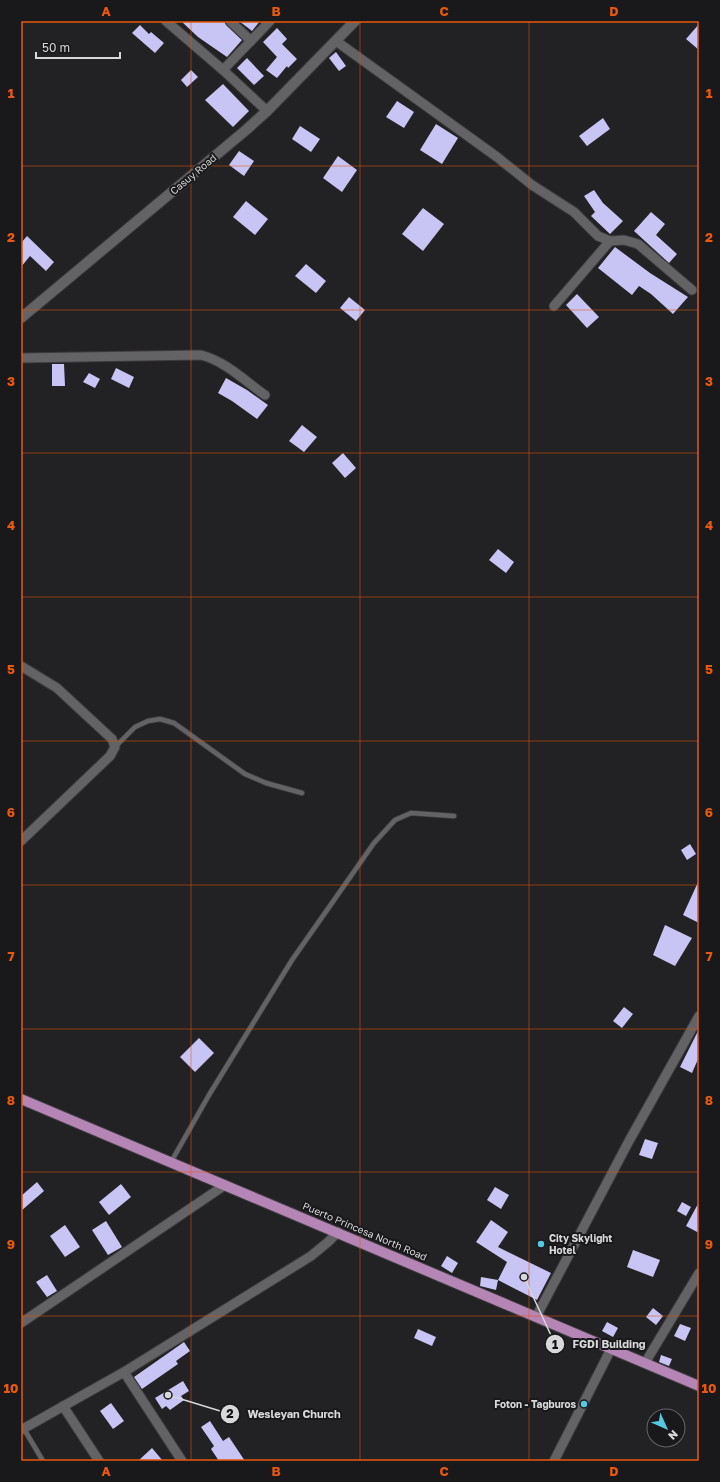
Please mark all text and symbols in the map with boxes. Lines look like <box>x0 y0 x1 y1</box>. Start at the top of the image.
text: A <box>101 3 111 19</box>
text: B <box>271 3 281 19</box>
text: C <box>439 3 449 19</box>
text: D <box>609 3 619 19</box>
scale bar <box>36 34 120 60</box>
text: 50 m <box>42 40 70 55</box>
text: 1 <box>8 85 15 101</box>
text: 1 <box>706 85 713 101</box>
street label: Casuy Road <box>168 151 218 197</box>
text: 2 <box>7 229 15 245</box>
text: 2 <box>705 229 713 245</box>
text: 3 <box>7 373 15 389</box>
text: 3 <box>705 373 713 389</box>
text: 4 <box>7 517 15 533</box>
text: 4 <box>705 517 713 533</box>
text: 5 <box>7 661 15 677</box>
text: 5 <box>705 661 713 677</box>
text: 6 <box>7 804 15 820</box>
text: 6 <box>705 804 713 820</box>
text: 7 <box>7 948 15 964</box>
text: 7 <box>705 948 713 964</box>
text: 8 <box>7 1092 15 1108</box>
text: 8 <box>705 1092 713 1108</box>
street label: Puerto Princesa North Road <box>301 1199 429 1263</box>
place label: City Skylight Hotel <box>549 1232 612 1256</box>
text: 9 <box>7 1236 15 1252</box>
text: 9 <box>705 1236 713 1252</box>
marker: City Skylight Hotel <box>536 1239 546 1249</box>
callout: FGDI Building <box>545 1333 654 1356</box>
text: 1 <box>552 1337 558 1352</box>
text: FGDI Building <box>572 1337 646 1350</box>
text: 10 <box>3 1380 19 1396</box>
text: 10 <box>701 1380 717 1396</box>
place label: Foton - Tagburos <box>494 1398 576 1410</box>
marker: Foton - Tagburos <box>579 1399 589 1409</box>
callout: Wesleyan Church <box>220 1403 349 1426</box>
text: 2 <box>226 1406 234 1421</box>
text: Wesleyan Church <box>247 1407 341 1420</box>
north arrow <box>646 1408 686 1448</box>
text: N <box>666 1428 681 1443</box>
text: A <box>101 1463 111 1479</box>
text: B <box>271 1463 281 1479</box>
text: C <box>439 1463 449 1479</box>
text: D <box>609 1463 619 1479</box>

